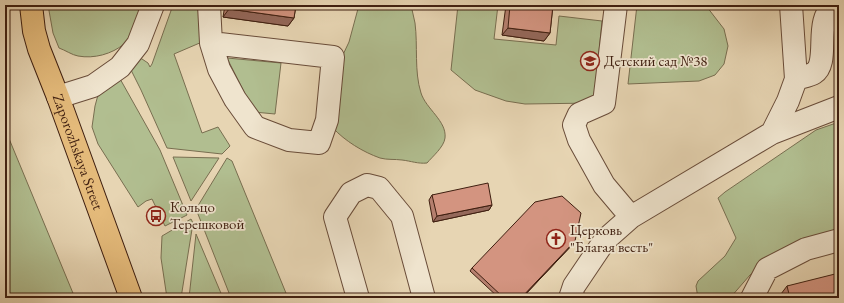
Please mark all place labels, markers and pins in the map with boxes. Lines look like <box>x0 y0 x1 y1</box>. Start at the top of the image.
school or university icon: Детский сад №38 <box>579 50 601 72</box>
place label: Детский сад №38 <box>604 51 708 70</box>
place label: Кольцо Терешковой <box>170 197 244 233</box>
bus stop icon: Кольцо Терешковой <box>145 205 167 227</box>
place label: Церковь "Благая весть" <box>570 220 653 256</box>
church icon: Церковь "Благая весть" <box>545 228 567 250</box>

